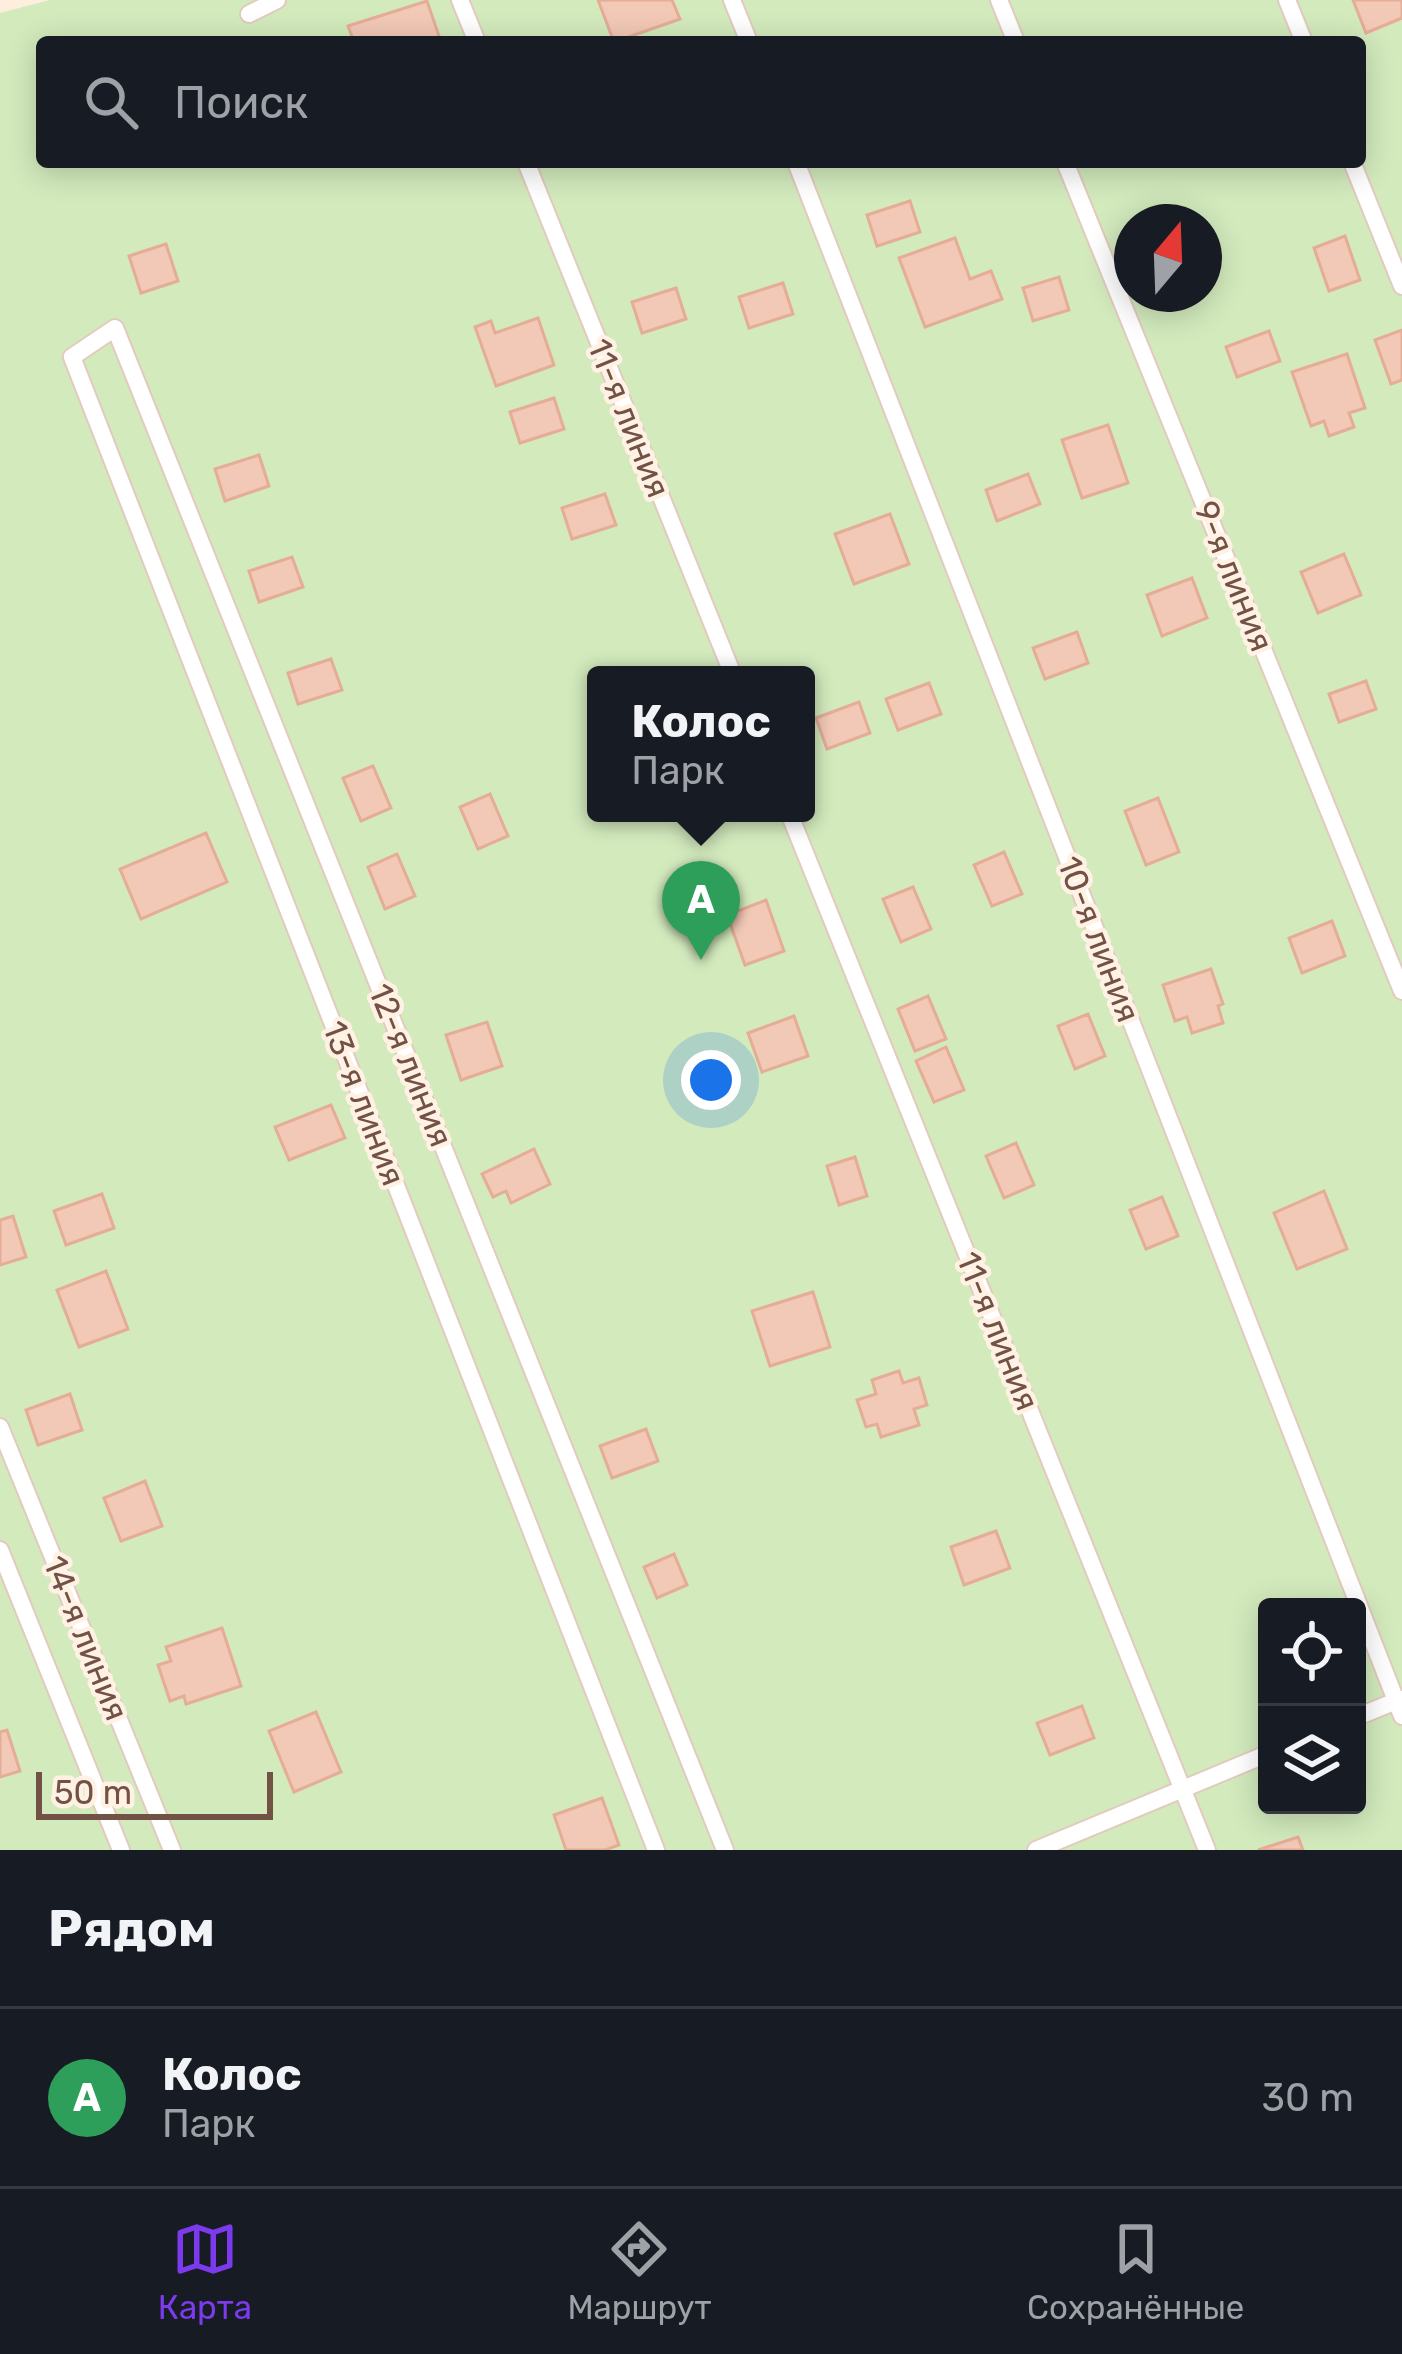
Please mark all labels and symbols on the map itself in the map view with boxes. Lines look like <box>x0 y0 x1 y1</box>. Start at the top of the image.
north arrow <box>1114 204 1222 312</box>
street label: 11-я линия <box>580 333 678 503</box>
street label: 9-я линия <box>1186 495 1282 657</box>
street label: 10-я линия <box>1050 851 1148 1027</box>
pin: A <box>662 861 740 960</box>
street label: 12-я линия <box>361 978 461 1152</box>
street label: 13-я линия <box>315 1015 413 1191</box>
your location <box>681 1050 741 1110</box>
street label: 11-я линия <box>949 1246 1047 1416</box>
street label: 14-я линия <box>35 1550 137 1726</box>
scale bar <box>36 1766 273 1819</box>

